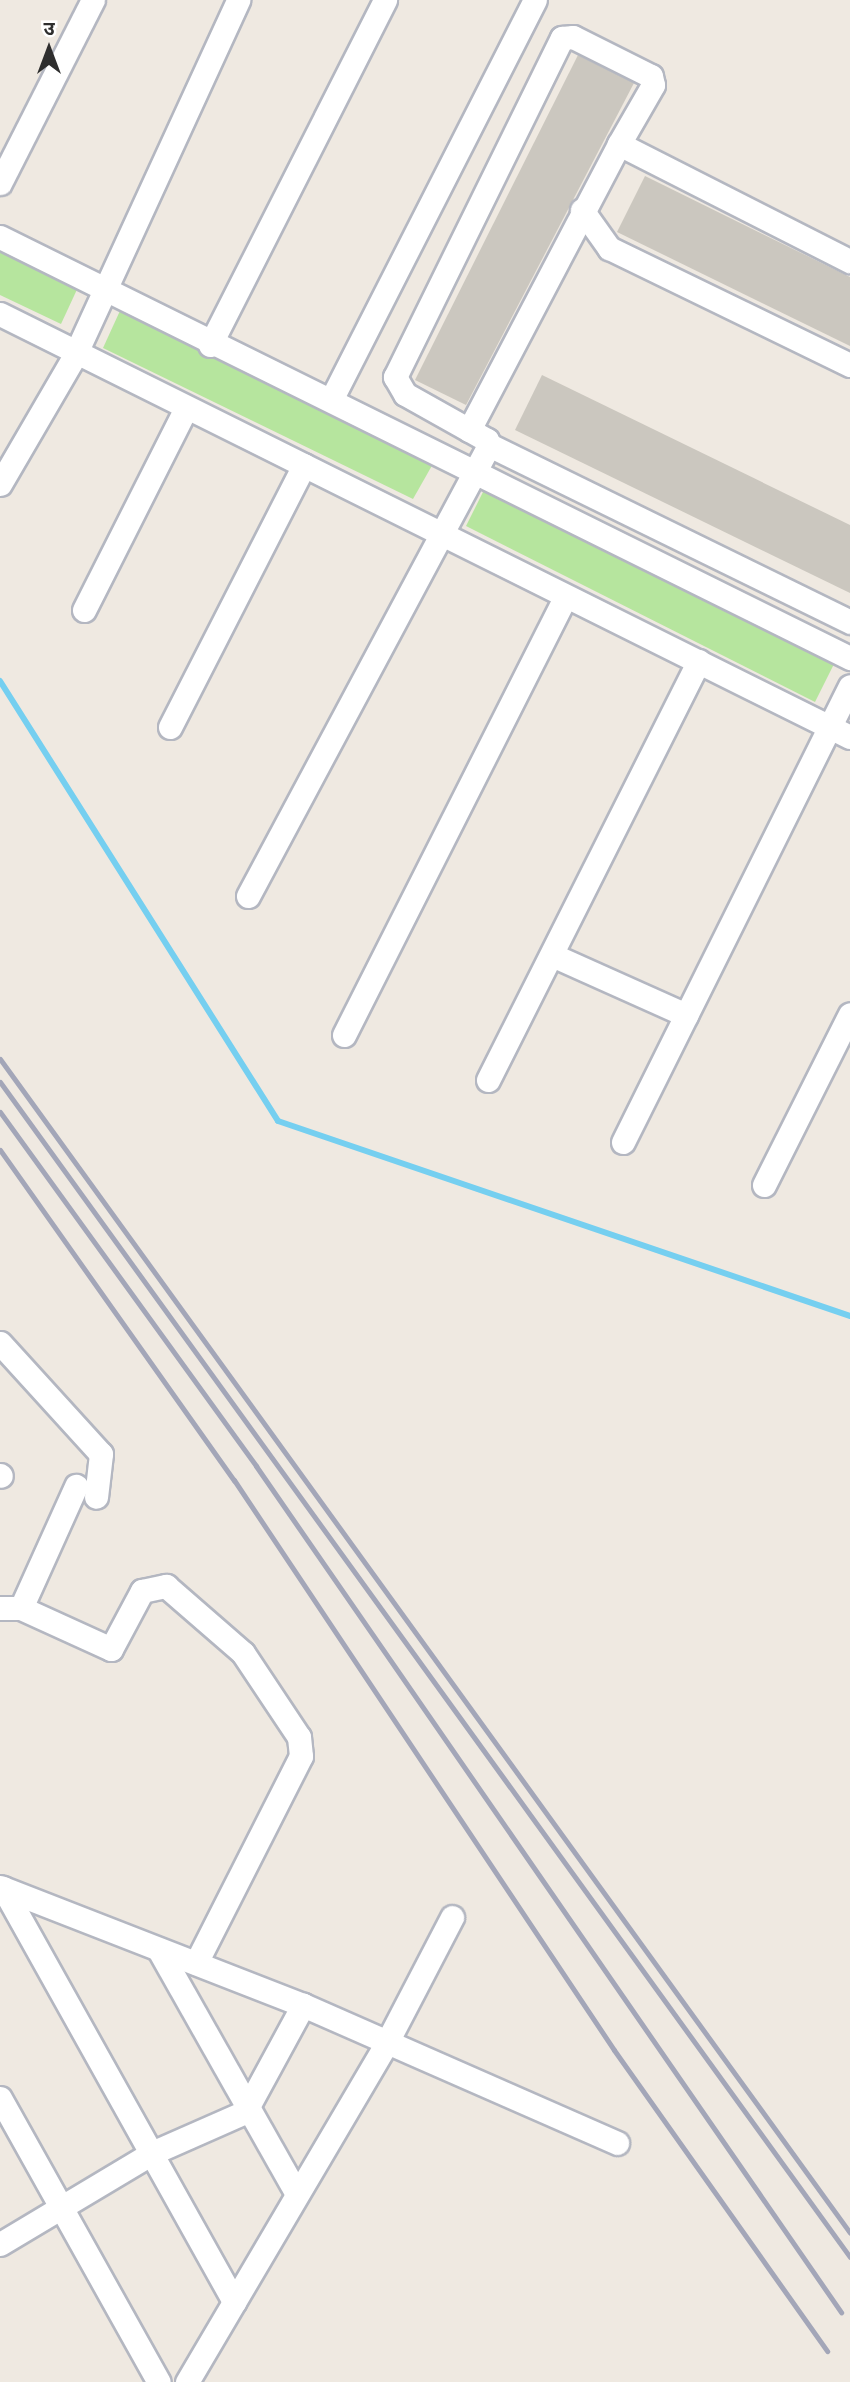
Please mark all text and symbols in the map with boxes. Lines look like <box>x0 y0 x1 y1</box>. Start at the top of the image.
north arrow <box>14 14 84 84</box>
text: उ <box>43 17 55 39</box>

